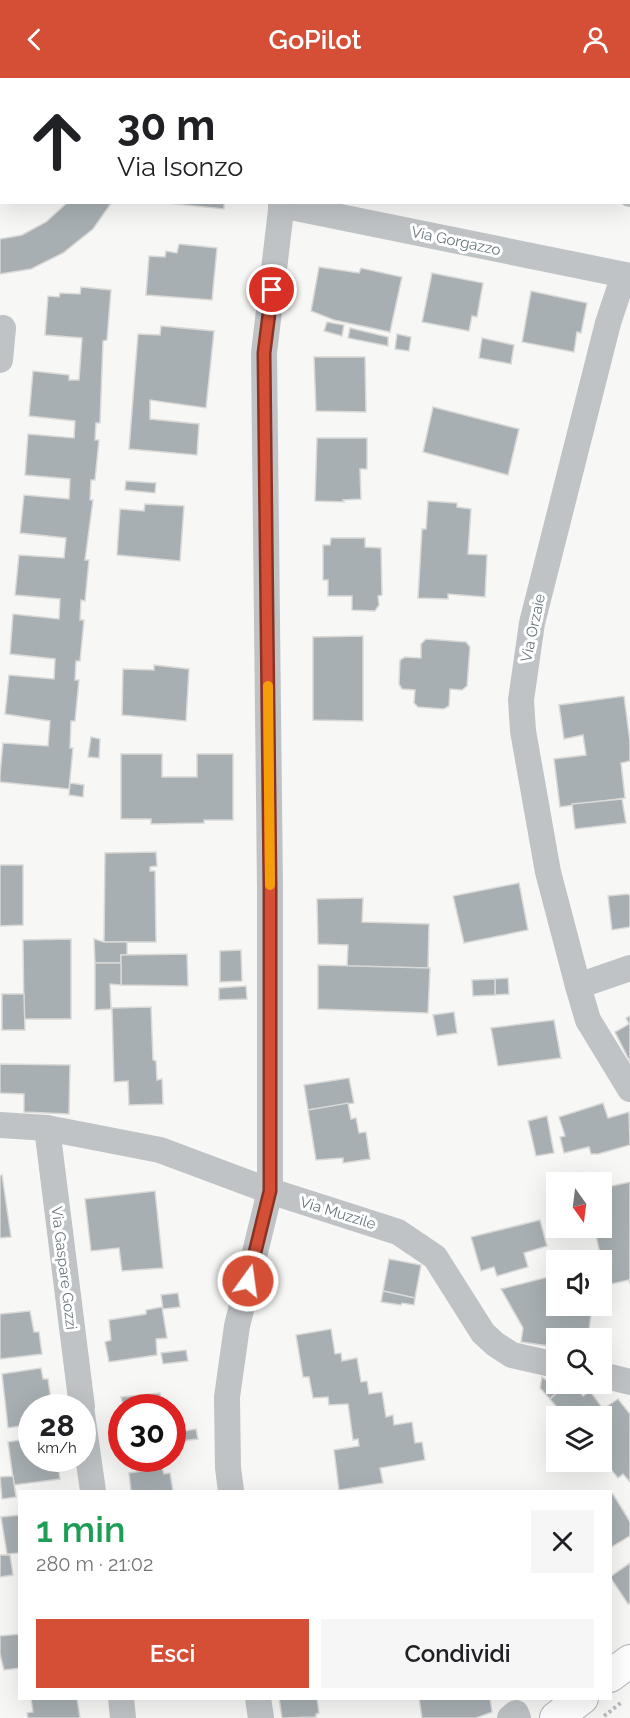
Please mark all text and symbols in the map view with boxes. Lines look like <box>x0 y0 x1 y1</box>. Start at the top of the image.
icon: back <box>18 23 51 56</box>
icon: person <box>579 23 612 56</box>
text: GoPilot <box>269 24 361 55</box>
text: 30 m <box>117 101 215 150</box>
icon: ahead <box>18 102 96 180</box>
text: Via Isonzo <box>117 151 243 182</box>
street label: Via Gorgazzo <box>410 223 503 259</box>
pin <box>246 264 297 315</box>
icon: arrive <box>255 273 288 306</box>
street label: Via Orzaie <box>517 592 549 664</box>
north arrow <box>546 1172 612 1238</box>
map controls <box>546 1172 612 1472</box>
street label: Via Muzzile <box>298 1193 378 1233</box>
street label: Via Gaspare Gozzi <box>47 1205 81 1331</box>
position arrow <box>216 1249 280 1313</box>
button: sound <box>546 1250 612 1316</box>
button: search <box>546 1328 612 1394</box>
speed limit sign: 30 <box>108 1394 186 1472</box>
button: layers <box>546 1406 612 1472</box>
text: 28 <box>39 1408 75 1443</box>
text: km/h <box>37 1439 77 1457</box>
text: 1 min <box>36 1508 125 1550</box>
button: close <box>531 1510 594 1573</box>
text: 280 m · 21:02 <box>36 1552 153 1576</box>
button: Esci <box>36 1619 309 1688</box>
button: Condividi <box>321 1619 594 1688</box>

